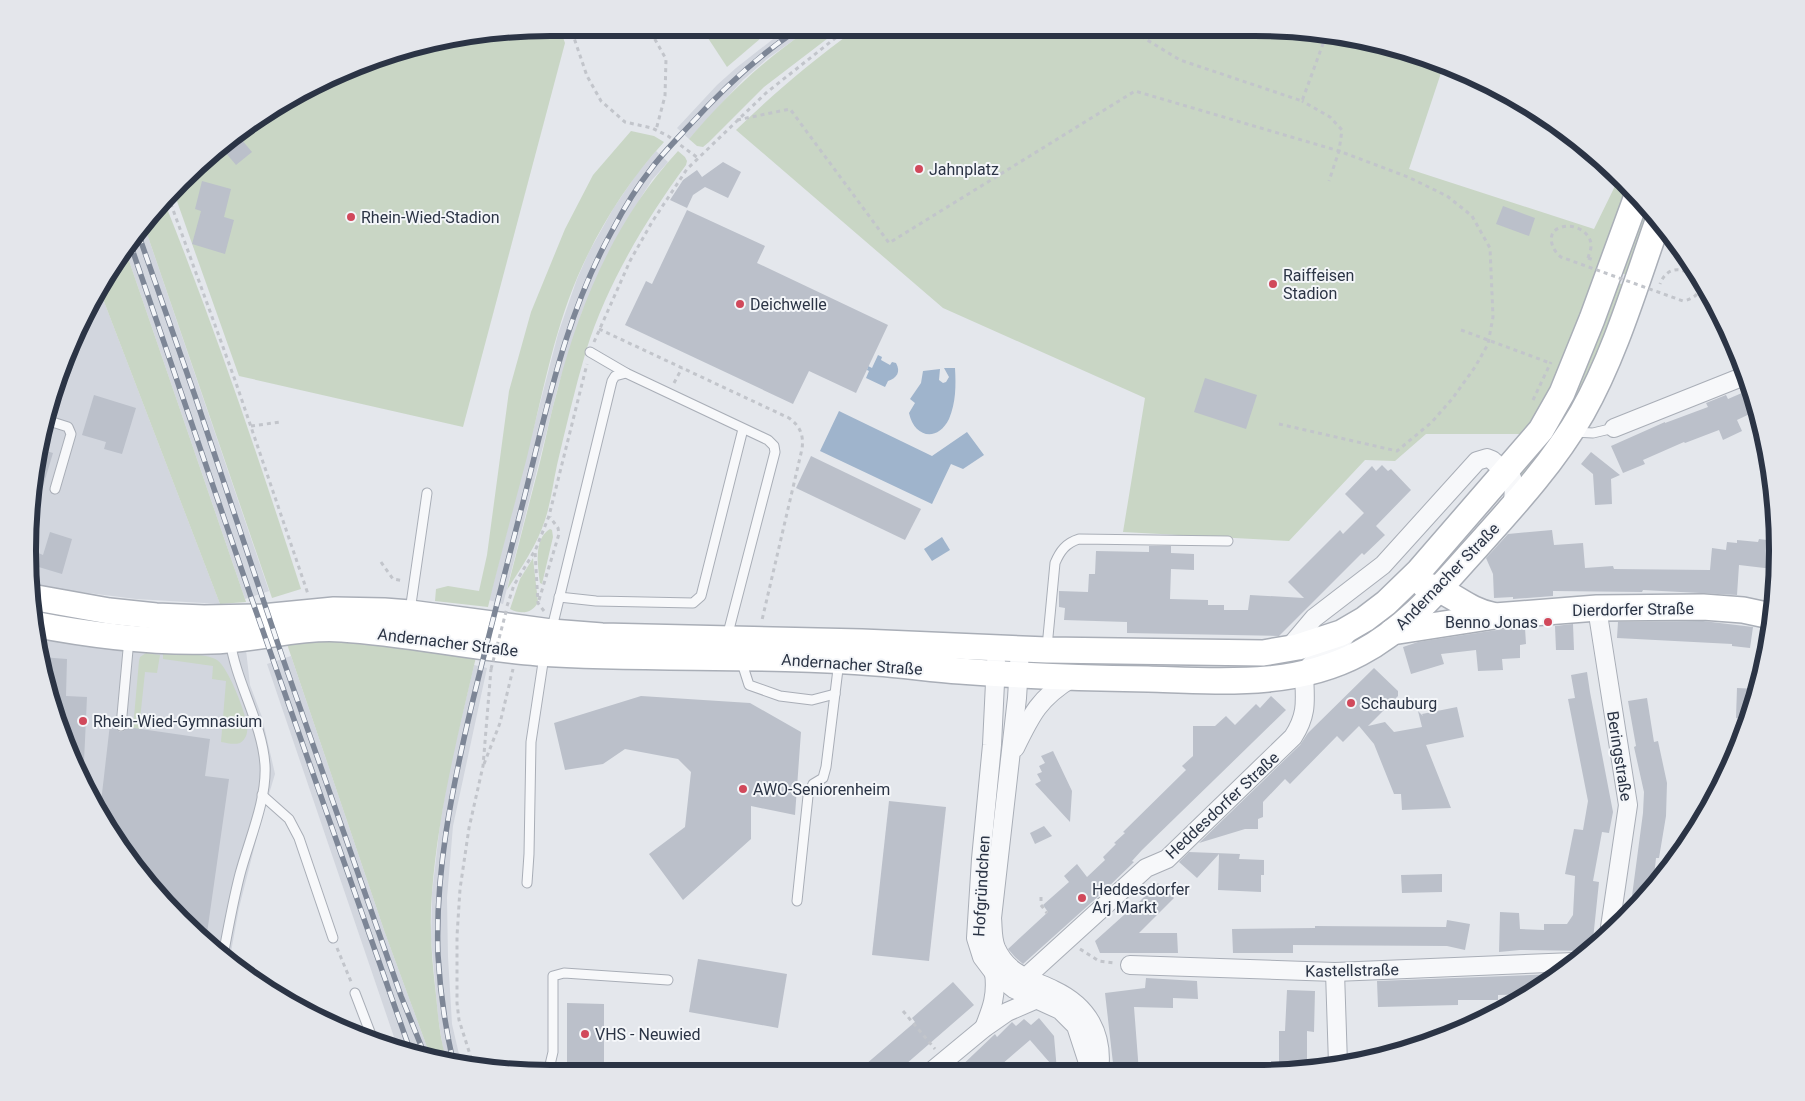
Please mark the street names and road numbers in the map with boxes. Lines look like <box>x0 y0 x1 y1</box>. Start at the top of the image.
street label: Andernacher Straße <box>1391 519 1503 634</box>
street label: Dierdorfer Straße <box>1572 599 1694 620</box>
street label: Andernacher Straße <box>377 624 519 661</box>
street label: Andernacher Straße <box>781 650 923 679</box>
street label: Beringstraße <box>1603 710 1636 802</box>
street label: Heddesdorfer Straße <box>1162 748 1283 863</box>
street label: Hofgründchen <box>969 835 994 937</box>
street label: Kastellstraße <box>1305 960 1399 981</box>

